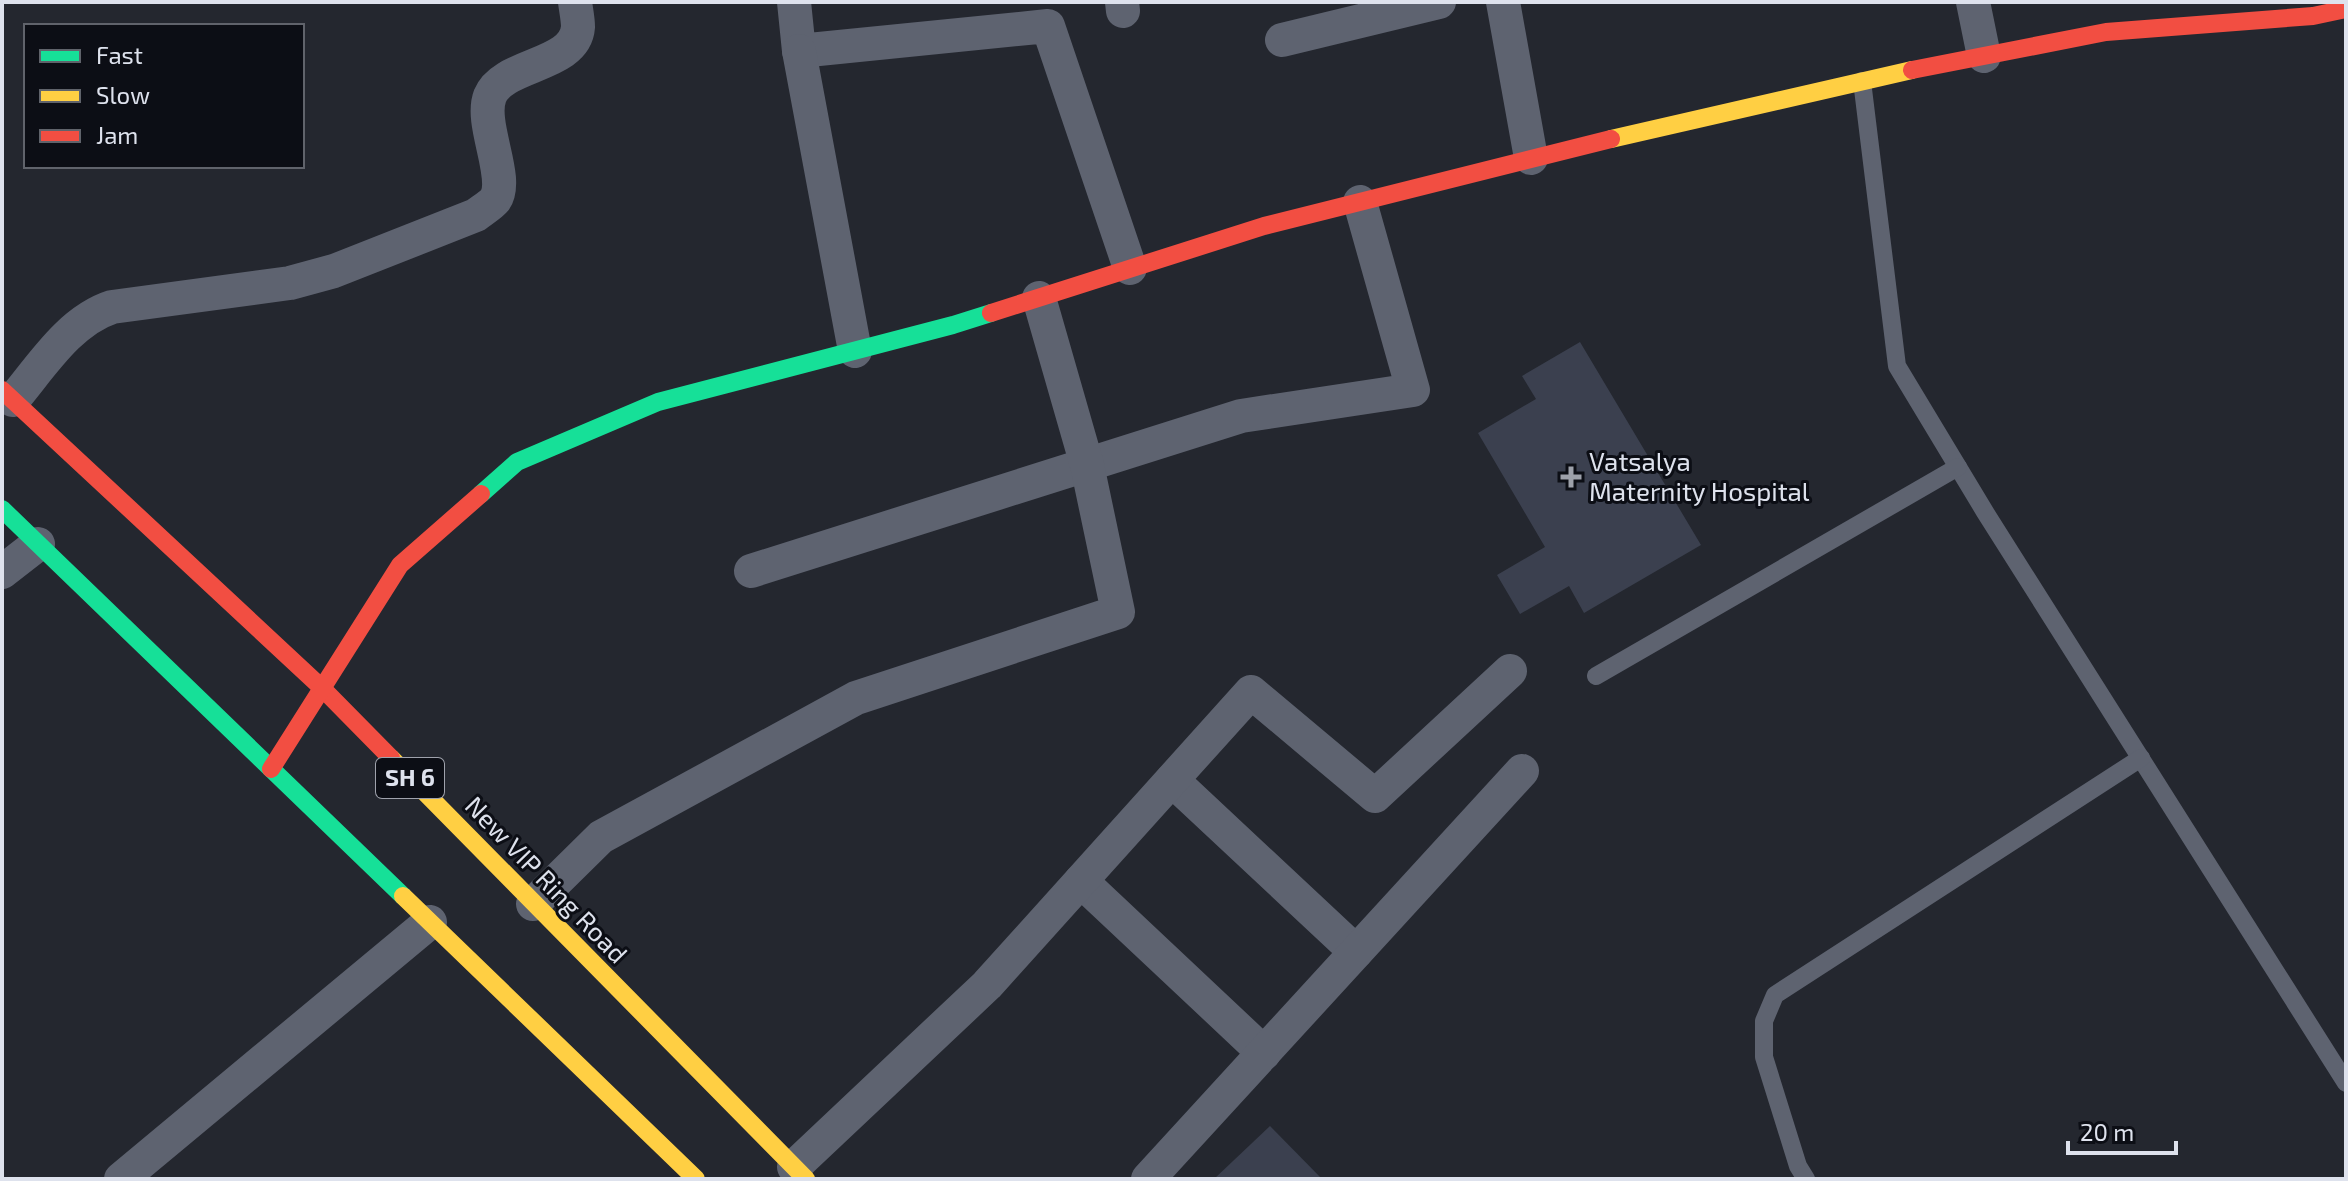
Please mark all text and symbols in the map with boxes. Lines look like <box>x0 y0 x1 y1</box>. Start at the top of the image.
legend <box>24 24 304 168</box>
text: Fast <box>96 40 143 69</box>
text: Slow <box>96 80 150 109</box>
text: Jam <box>96 120 138 149</box>
place label: Vatsalya Maternity Hospital <box>1589 445 1810 506</box>
marker: Vatsalya Maternity Hospital <box>1560 466 1582 488</box>
road number: SH 6 <box>376 758 444 798</box>
street label: New VIP Ring Road <box>460 789 634 969</box>
scale bar <box>2068 1105 2176 1155</box>
text: 20 m <box>2080 1117 2134 1146</box>

